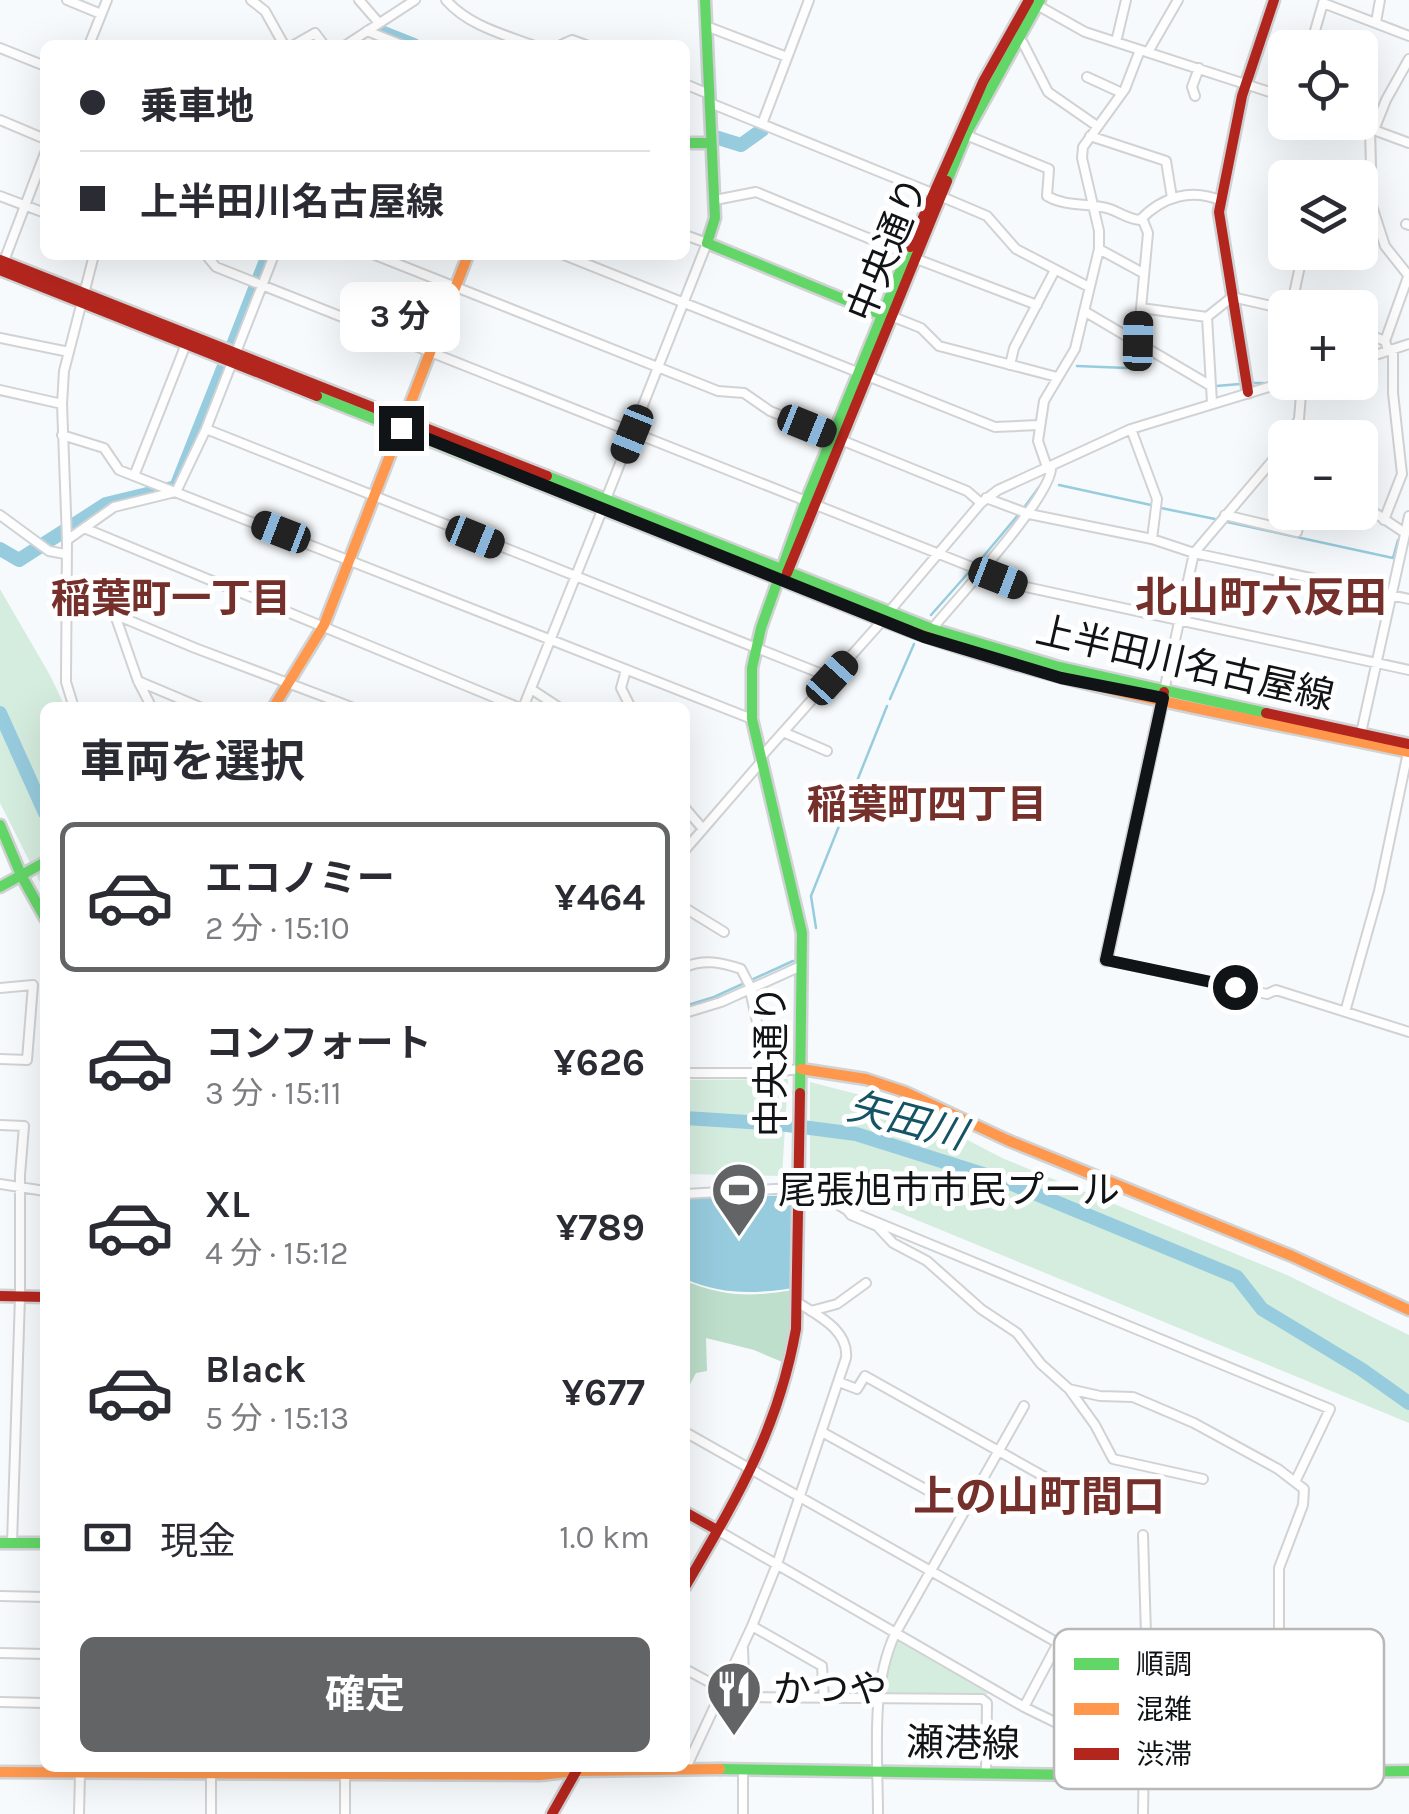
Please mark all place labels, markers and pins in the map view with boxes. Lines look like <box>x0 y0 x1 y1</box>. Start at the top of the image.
sports icon: 尾張旭市市民プール <box>709 1160 769 1239</box>
place label: 尾張旭市市民プール <box>778 1168 1120 1213</box>
restaurant icon: かつや <box>704 1659 764 1738</box>
place label: かつや <box>773 1667 887 1712</box>

